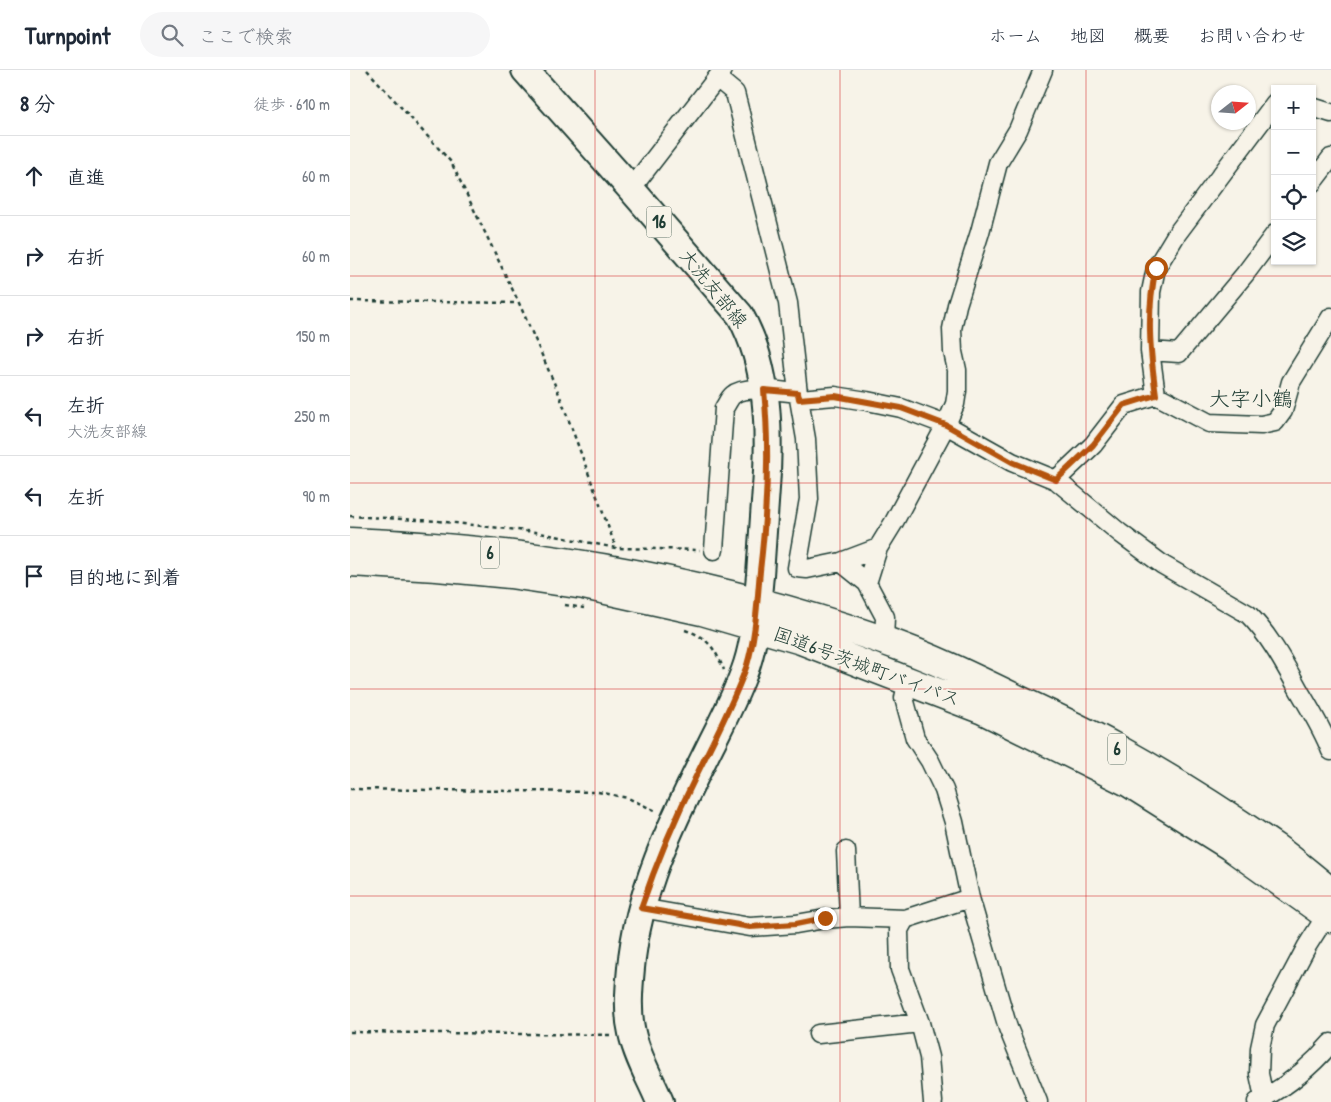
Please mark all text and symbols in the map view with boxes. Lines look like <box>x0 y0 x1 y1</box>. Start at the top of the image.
search box <box>140 12 490 57</box>
text: Turnpoint <box>25 19 110 51</box>
icon: search <box>158 21 186 49</box>
text: ここで検索 <box>198 23 293 49</box>
text: ホーム <box>989 23 1042 48</box>
text: 地図 <box>1070 23 1106 48</box>
text: 概要 <box>1134 23 1170 48</box>
text: お問い合わせ <box>1198 23 1306 48</box>
north arrow <box>1211 85 1256 130</box>
map controls <box>1271 85 1316 265</box>
button: + <box>1271 85 1316 130</box>
text: 8 分 <box>20 89 55 118</box>
text: 徒歩 · 610 m <box>254 93 330 115</box>
button: − <box>1271 130 1316 175</box>
icon: ahead <box>20 162 48 190</box>
text: 直進 <box>67 164 105 190</box>
text: 60 m <box>302 165 330 187</box>
button: locate <box>1271 175 1316 220</box>
road number: 16 <box>646 206 672 238</box>
button: layers <box>1271 220 1316 265</box>
icon: right <box>20 242 48 270</box>
street label: 大洗友部線 <box>674 243 754 333</box>
text: 右折 <box>67 244 105 270</box>
text: 60 m <box>302 245 330 267</box>
route start <box>1145 257 1168 280</box>
icon: right <box>20 322 48 350</box>
text: 右折 <box>67 324 105 350</box>
text: 150 m <box>296 325 330 347</box>
district label: 大字小鶴 <box>1209 384 1293 413</box>
text: 左折 <box>67 392 105 418</box>
icon: left <box>20 402 48 430</box>
text: 250 m <box>294 405 330 427</box>
text: 大洗友部線 <box>67 420 147 442</box>
icon: left <box>20 482 48 510</box>
text: 左折 <box>67 484 105 510</box>
text: 90 m <box>302 485 330 507</box>
road number: 6 <box>481 538 499 568</box>
icon: arrive <box>20 562 48 590</box>
text: 目的地に到着 <box>67 564 181 590</box>
street label: 国道6号茨城町バイパス <box>770 620 964 712</box>
road number: 6 <box>1108 734 1126 764</box>
route end <box>814 907 837 930</box>

